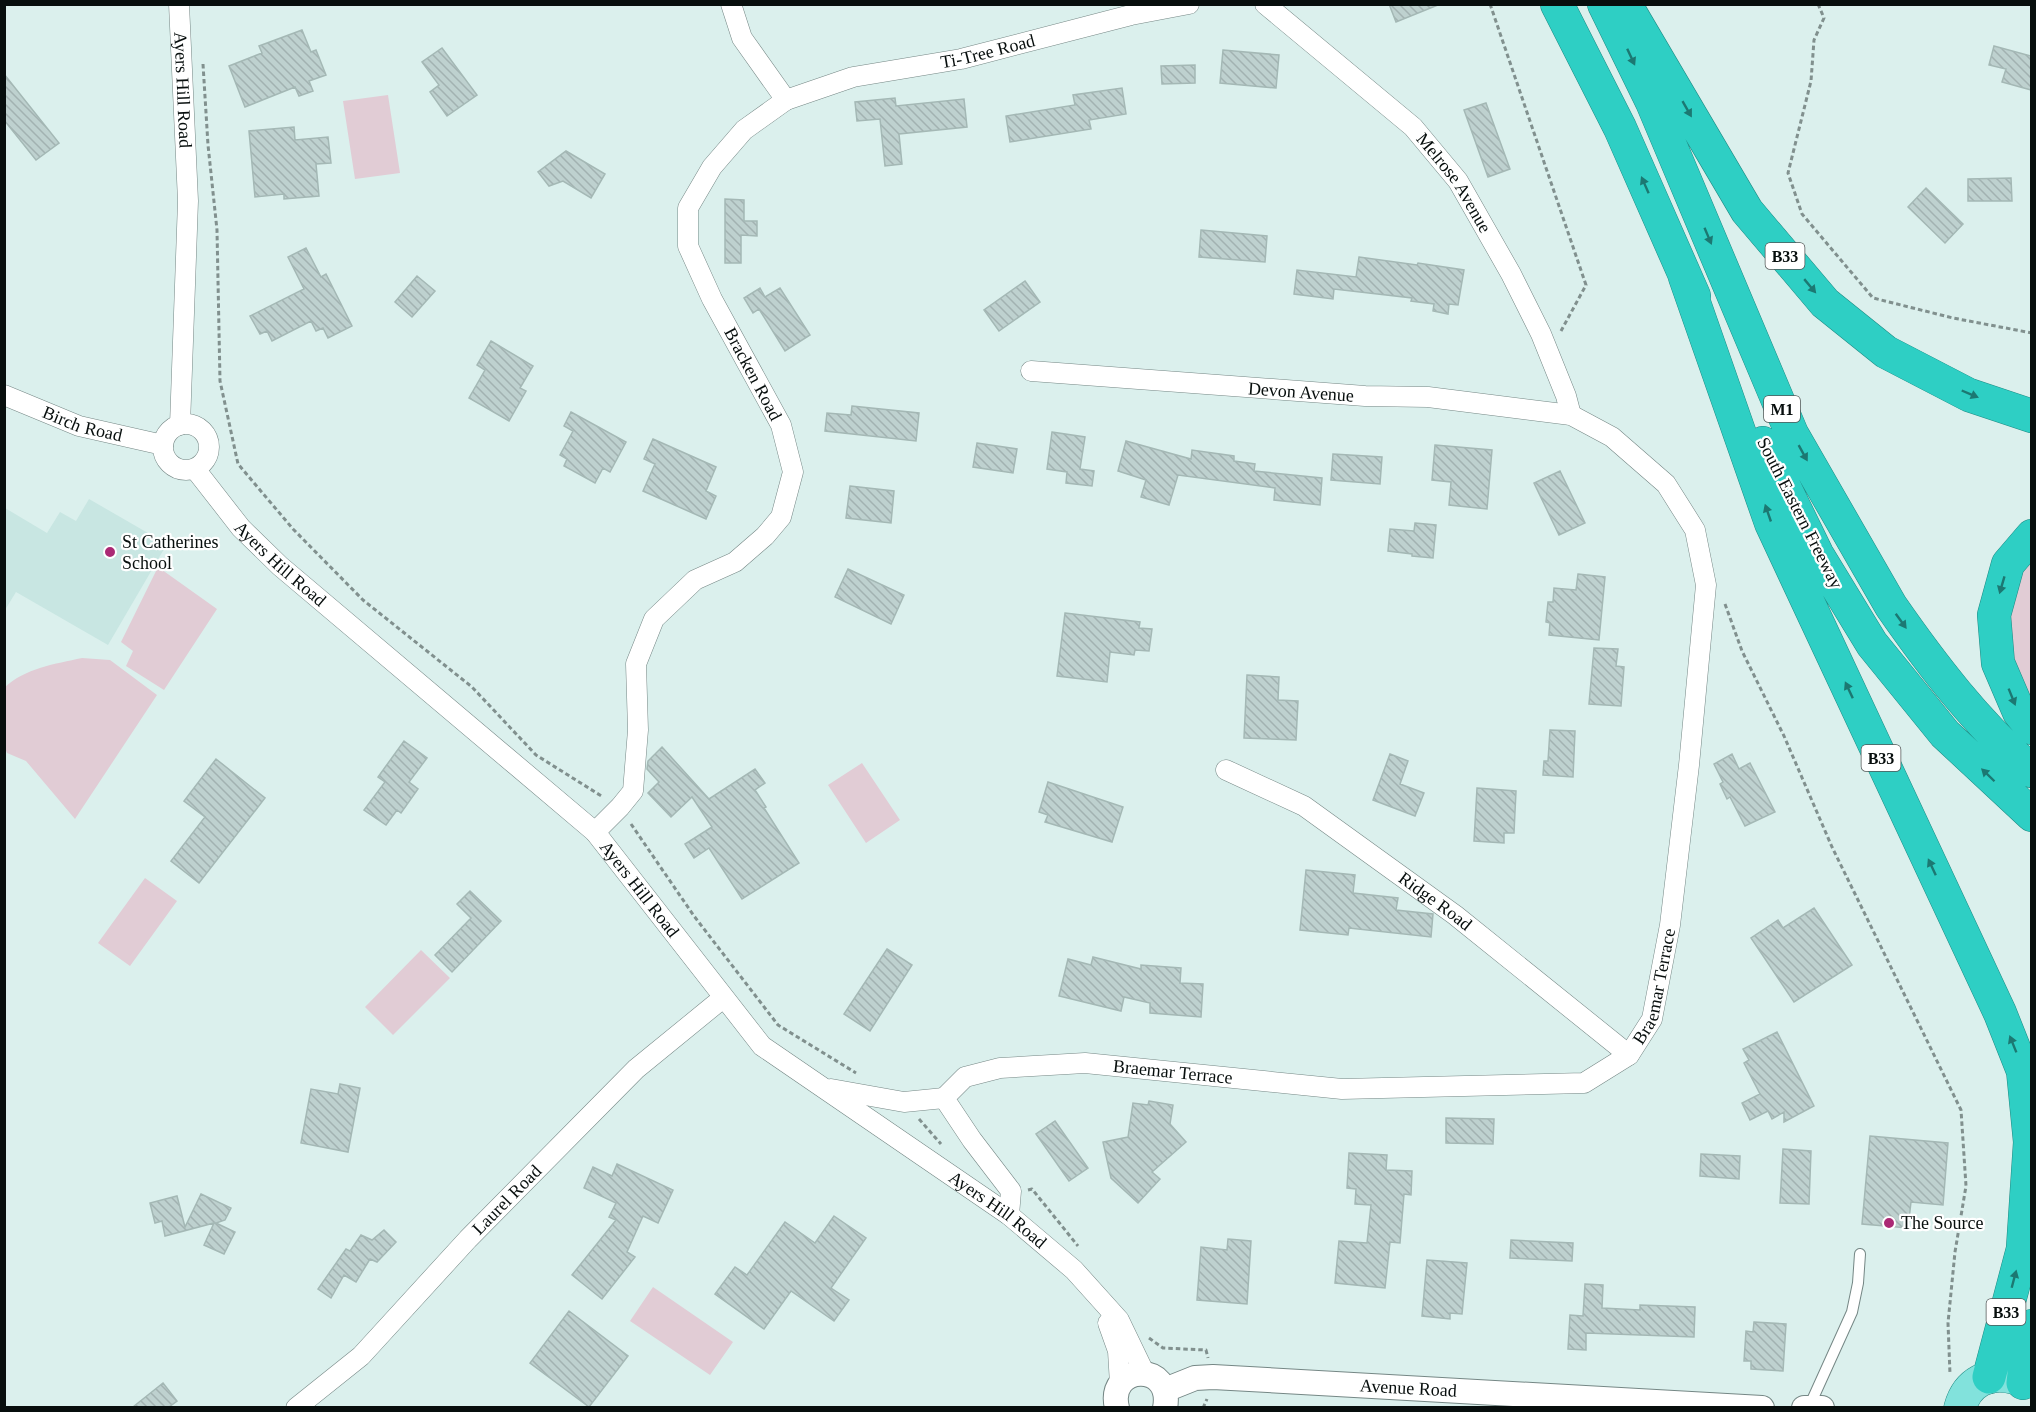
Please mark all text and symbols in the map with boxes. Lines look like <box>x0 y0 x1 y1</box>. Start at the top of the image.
street label: Ti-Tree Road <box>939 30 1037 72</box>
street label: Ayers Hill Road <box>170 31 196 149</box>
one-way arrow <box>1626 48 1635 65</box>
one-way arrow <box>1682 101 1693 117</box>
street label: Melrose Avenue <box>1412 129 1495 236</box>
one-way arrow <box>1640 176 1649 193</box>
one-way arrow <box>1703 227 1713 245</box>
road number: B33 <box>1766 243 1804 269</box>
one-way arrow <box>1804 278 1817 294</box>
street label: Bracken Road <box>720 324 786 424</box>
street label: Devon Avenue <box>1247 378 1355 406</box>
one-way arrow <box>1961 390 1979 400</box>
road number: M1 <box>1764 396 1800 422</box>
street label: Birch Road <box>40 402 124 445</box>
street label: South Eastern Freeway <box>1753 434 1847 592</box>
one-way arrow <box>1798 445 1808 462</box>
one-way arrow <box>1762 504 1772 522</box>
street label: Ayers Hill Road <box>230 517 330 610</box>
place label: St Catherines School <box>122 532 219 573</box>
marker: St Catherines School <box>103 545 117 559</box>
one-way arrow <box>1997 577 2006 595</box>
one-way arrow <box>1895 613 1906 629</box>
one-way arrow <box>1845 682 1854 699</box>
one-way arrow <box>2008 688 2017 706</box>
road number: B33 <box>1862 745 1900 771</box>
one-way arrow <box>1982 769 1996 783</box>
street label: Ayers Hill Road <box>596 837 683 941</box>
one-way arrow <box>1927 858 1936 875</box>
street label: Ridge Road <box>1395 868 1476 934</box>
street label: Braemar Terrace <box>1629 927 1679 1048</box>
one-way arrow <box>2007 1035 2017 1053</box>
street label: Braemar Terrace <box>1112 1056 1233 1088</box>
street label: Laurel Road <box>468 1161 545 1239</box>
street label: Ayers Hill Road <box>945 1167 1051 1252</box>
place label: The Source <box>1901 1213 1983 1233</box>
marker: The Source <box>1882 1216 1896 1230</box>
one-way arrow <box>2010 1270 2019 1288</box>
road number: B33 <box>1986 1299 2026 1325</box>
street label: Avenue Road <box>1359 1375 1457 1401</box>

